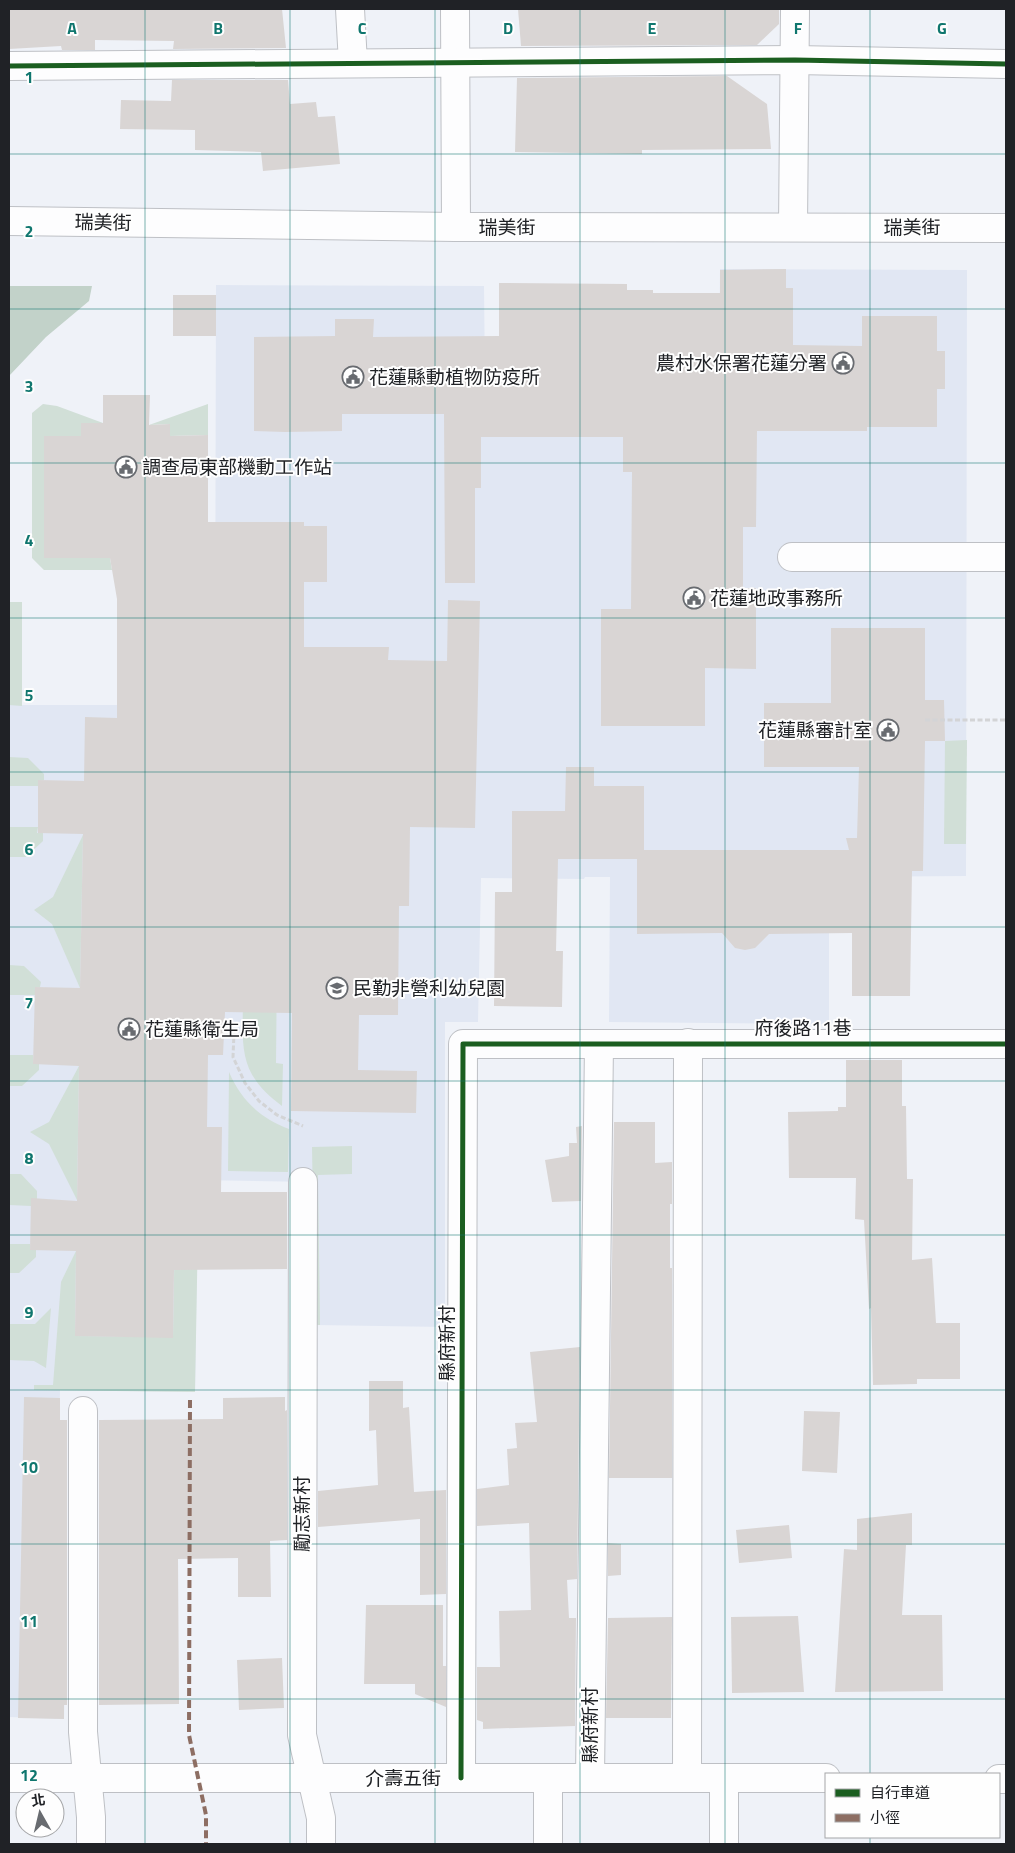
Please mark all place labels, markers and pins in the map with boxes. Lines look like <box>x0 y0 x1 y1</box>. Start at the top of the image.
place label: 農村水保署花蓮分署 <box>656 348 827 377</box>
public building icon: 農村水保署花蓮分署 <box>831 351 855 375</box>
place label: 花蓮縣動植物防疫所 <box>369 362 540 391</box>
public building icon: 花蓮縣動植物防疫所 <box>341 365 365 389</box>
place label: 調查局東部機動工作站 <box>142 452 332 481</box>
public building icon: 調查局東部機動工作站 <box>114 455 138 479</box>
place label: 花蓮地政事務所 <box>710 583 843 612</box>
public building icon: 花蓮地政事務所 <box>682 586 706 610</box>
place label: 花蓮縣審計室 <box>758 715 872 744</box>
public building icon: 花蓮縣審計室 <box>876 718 900 742</box>
place label: 民勤非營利幼兒園 <box>353 973 505 1002</box>
school or university icon: 民勤非營利幼兒園 <box>325 976 349 1000</box>
place label: 花蓮縣衛生局 <box>145 1014 259 1043</box>
public building icon: 花蓮縣衛生局 <box>117 1017 141 1041</box>

